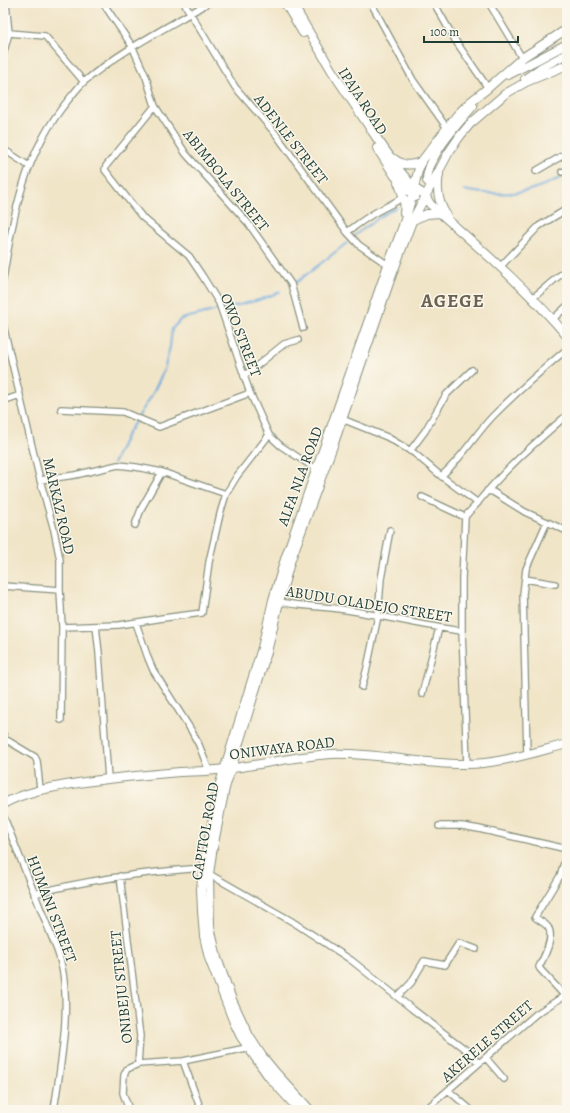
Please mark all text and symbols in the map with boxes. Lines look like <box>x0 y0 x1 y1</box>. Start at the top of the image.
scale bar <box>424 18 518 44</box>
text: 100 m <box>430 24 459 40</box>
street label: IPAJA ROAD <box>334 63 392 139</box>
street label: ADENLE STREET <box>249 89 333 189</box>
street label: ABIMBOLA STREET <box>178 124 274 236</box>
district label: AGEGE <box>420 288 485 314</box>
street label: OWO STREET <box>216 290 266 380</box>
street label: ALFA NLA ROAD <box>272 424 327 529</box>
street label: MARKAZ ROAD <box>38 456 80 556</box>
street label: ABUDU OLADEJO STREET <box>284 581 454 627</box>
street label: ONIWAYA ROAD <box>228 732 336 764</box>
street label: CAPITOL ROAD <box>187 780 223 882</box>
street label: HUMANI STREET <box>22 852 82 966</box>
street label: ONIBEJU STREET <box>105 929 137 1045</box>
street label: AKERELE STREET <box>436 995 538 1087</box>

